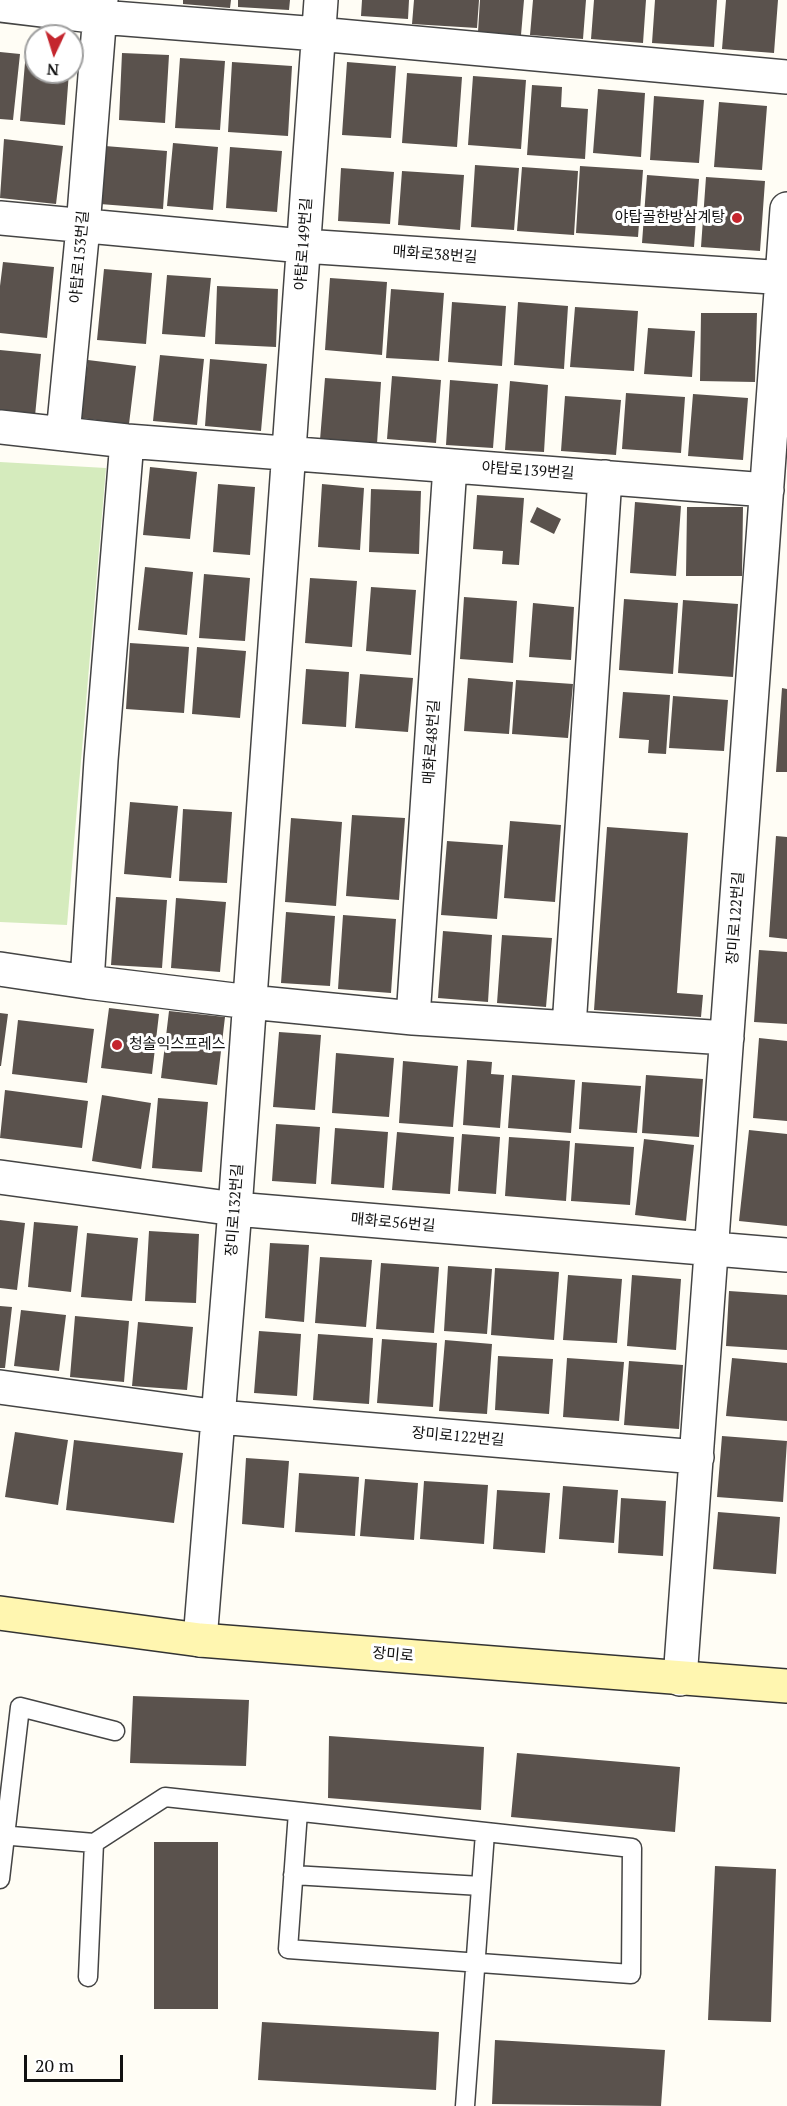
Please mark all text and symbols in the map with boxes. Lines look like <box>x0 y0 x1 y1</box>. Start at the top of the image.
north arrow <box>24 24 84 84</box>
text: N <box>46 59 60 81</box>
street label: 야탑로149번길 <box>292 197 316 291</box>
place label: 야탑골한방삼계탕 <box>615 209 725 227</box>
street label: 야탑로153번길 <box>67 210 93 304</box>
marker: 야탑골한방삼계탕 <box>730 211 744 225</box>
street label: 매화로38번길 <box>392 243 478 267</box>
street label: 야탑로139번길 <box>481 459 575 483</box>
street label: 매화로48번길 <box>420 699 444 785</box>
street label: 장미로122번길 <box>724 871 748 965</box>
place label: 청솔익스프레스 <box>129 1036 226 1054</box>
marker: 청솔익스프레스 <box>110 1038 124 1052</box>
street label: 장미로132번길 <box>223 1163 247 1257</box>
street label: 매화로56번길 <box>350 1210 436 1236</box>
street label: 장미로122번길 <box>411 1424 505 1450</box>
street label: 장미로 <box>372 1644 414 1666</box>
scale bar <box>27 2043 126 2081</box>
text: 20 m <box>35 2053 74 2077</box>

